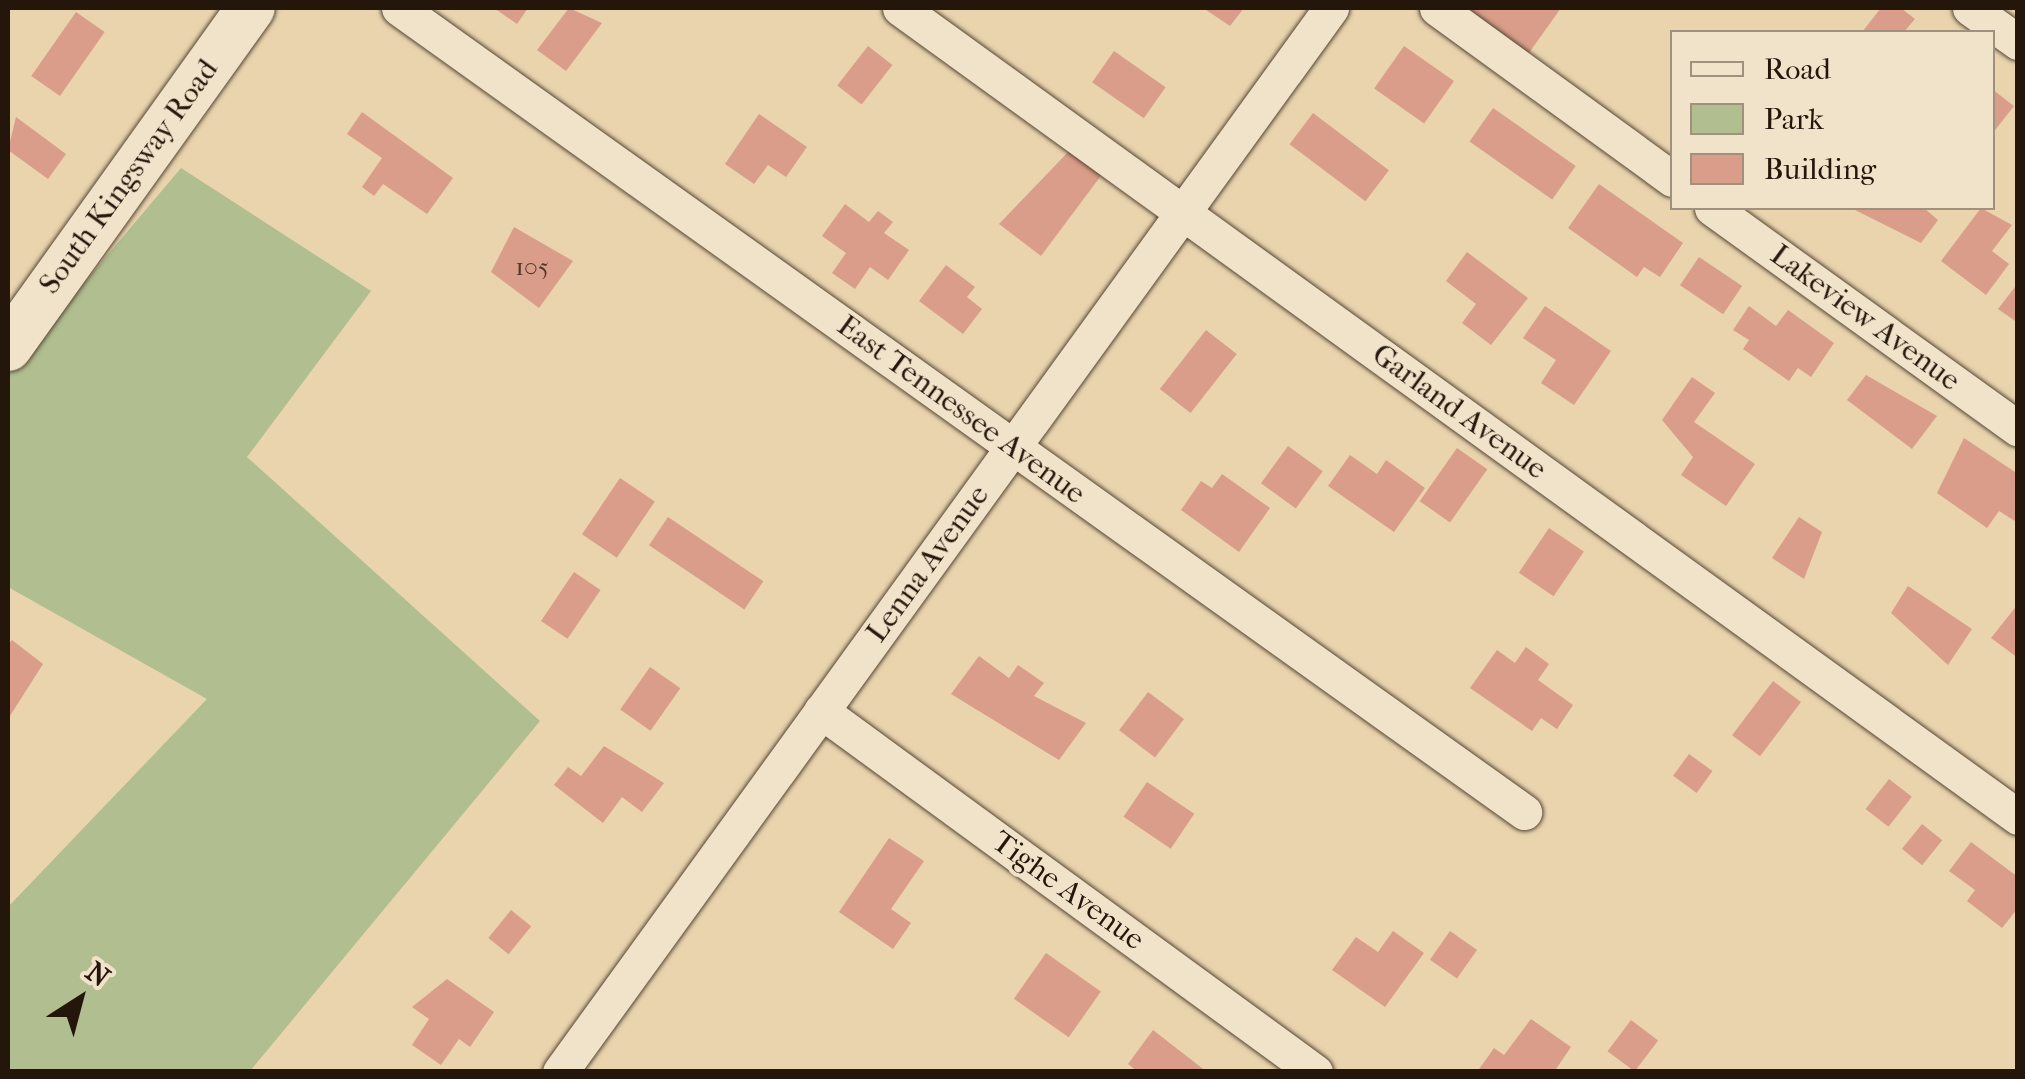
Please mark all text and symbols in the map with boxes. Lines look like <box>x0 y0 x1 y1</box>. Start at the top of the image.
legend <box>1670 30 1995 210</box>
text: Road <box>1764 52 1831 87</box>
street label: South Kingsway Road <box>32 53 226 301</box>
text: Park <box>1764 102 1824 137</box>
text: Building <box>1764 152 1876 187</box>
street label: Lakeview Avenue <box>1763 237 1967 399</box>
house number: 105 <box>515 252 549 282</box>
street label: East Tennessee Avenue <box>830 308 1092 512</box>
street label: Garland Avenue <box>1365 337 1553 487</box>
street label: Lenna Avenue <box>859 479 997 649</box>
street label: Tighe Avenue <box>985 824 1151 958</box>
north arrow <box>30 949 130 1049</box>
text: N <box>80 955 116 994</box>

